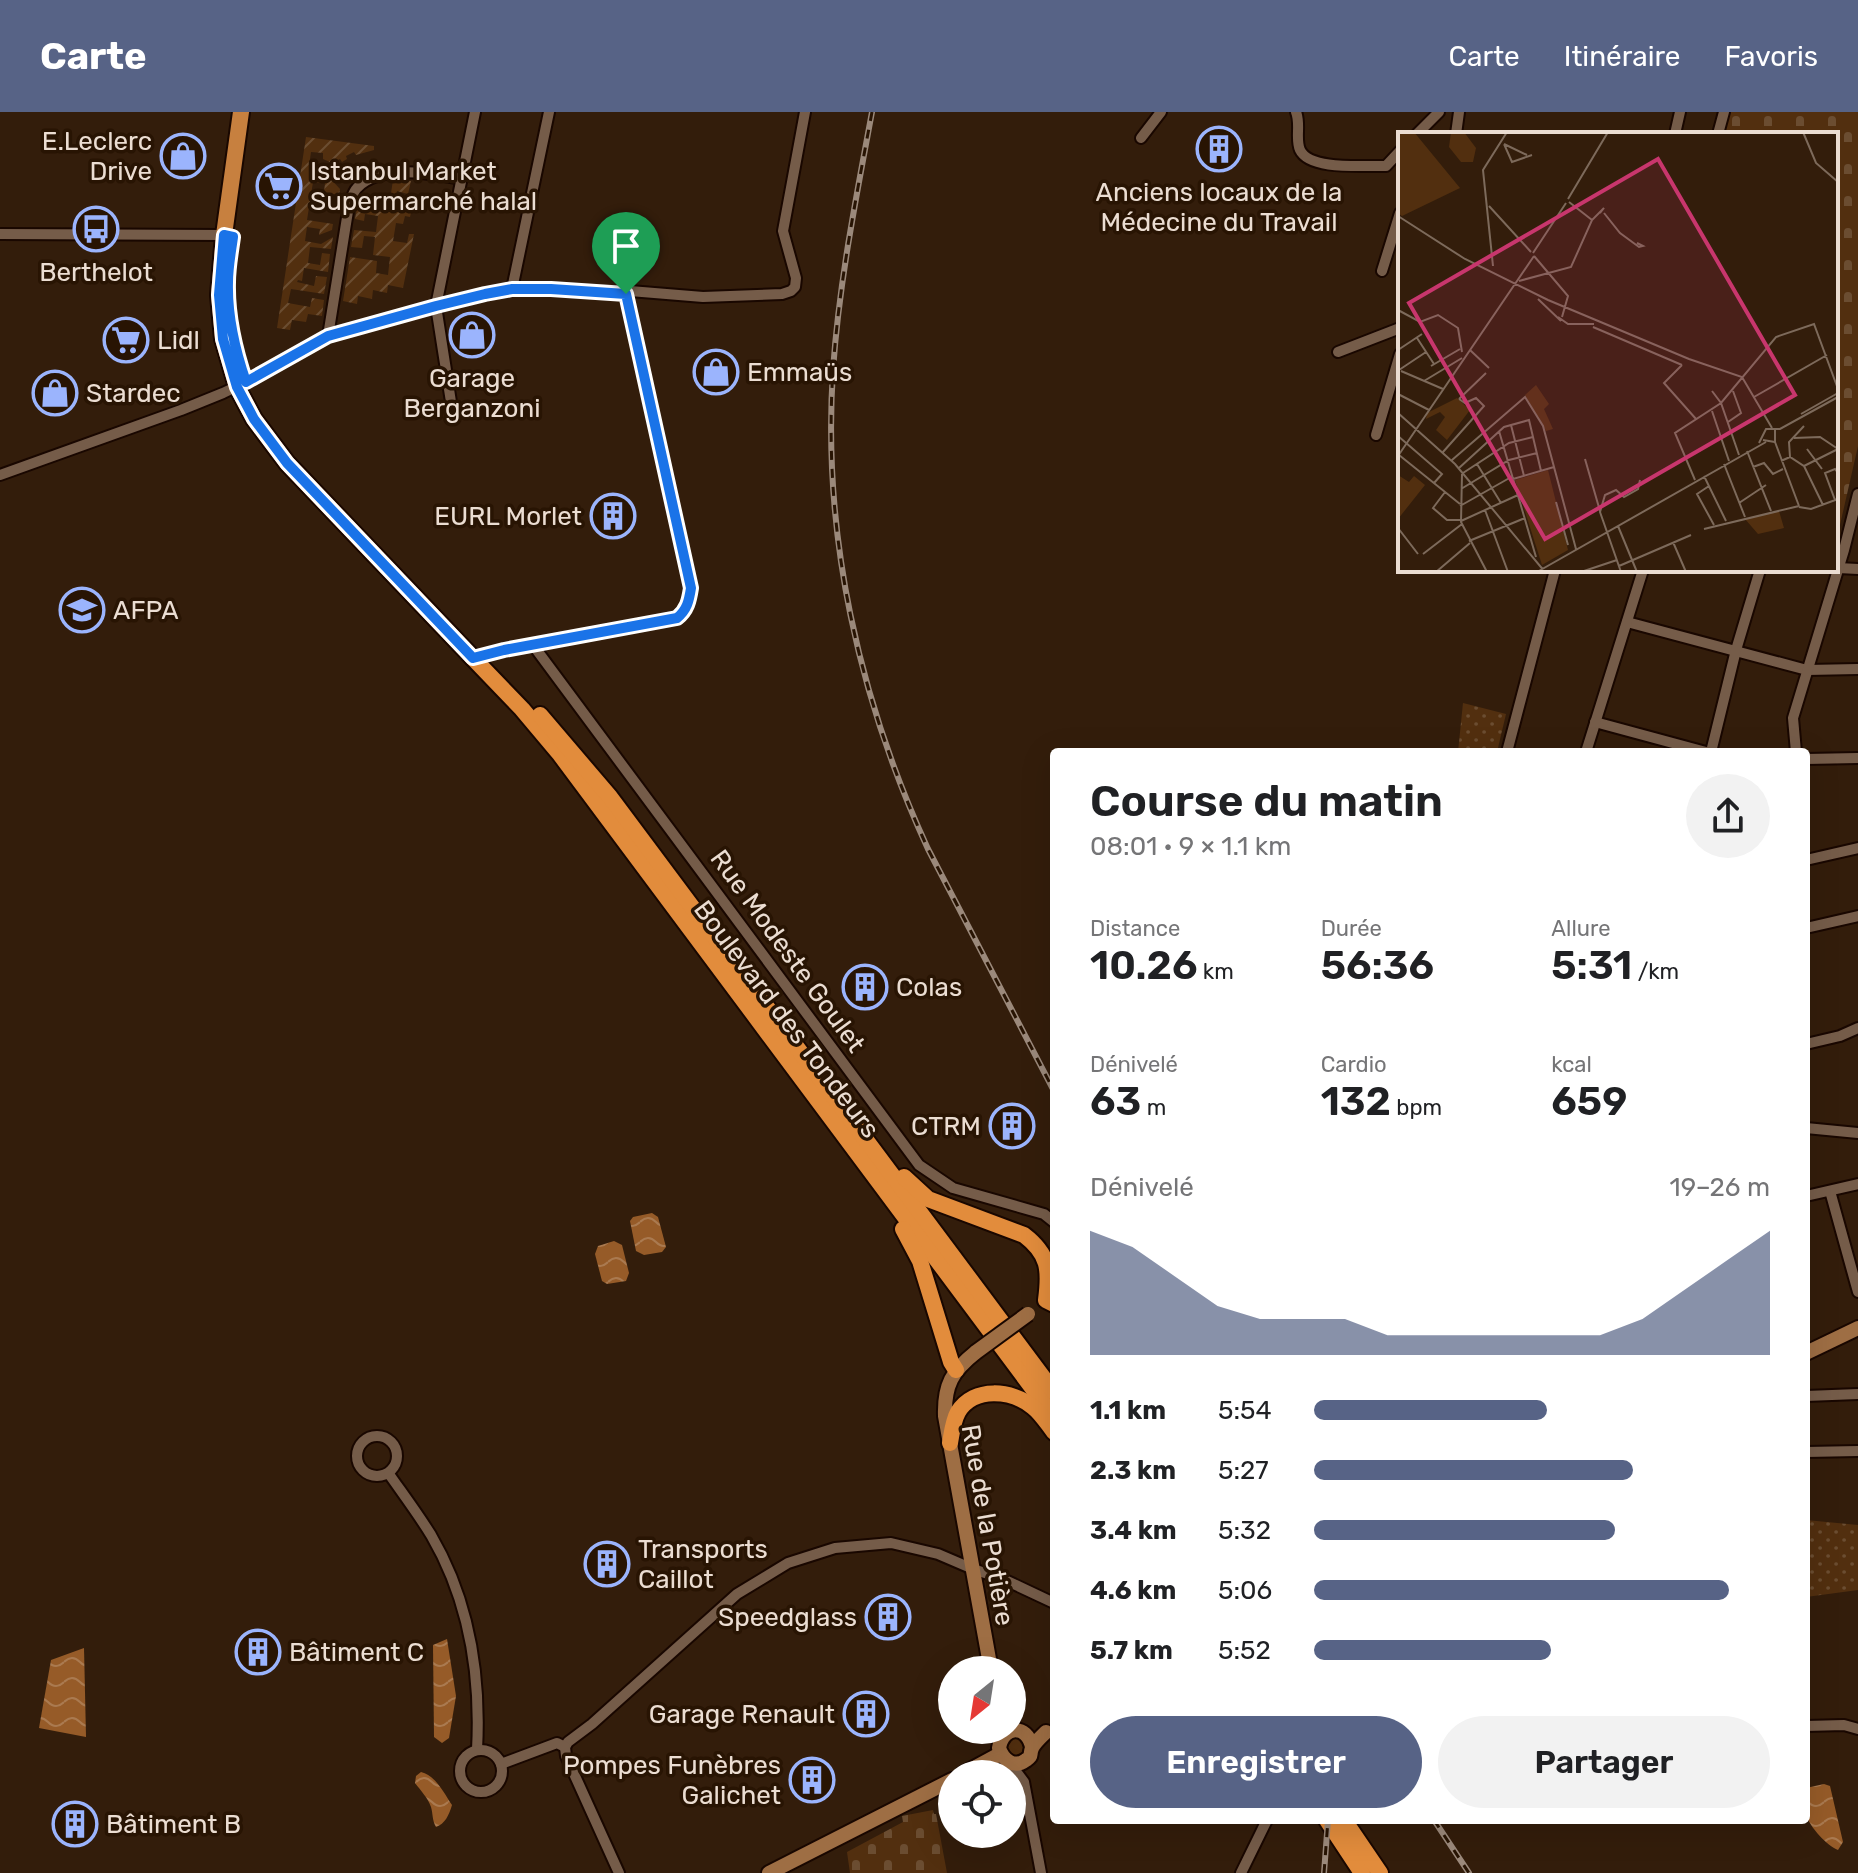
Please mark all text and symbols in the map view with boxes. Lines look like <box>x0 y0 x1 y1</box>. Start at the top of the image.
text: Carte <box>40 33 147 79</box>
text: Carte <box>1448 40 1520 73</box>
text: Itinéraire <box>1564 40 1681 73</box>
text: Favoris <box>1725 40 1818 73</box>
building icon: Anciens locaux de la Médecine du Travail <box>1195 125 1243 173</box>
place label: E.Leclerc Drive <box>42 126 152 187</box>
shop icon: E.Leclerc Drive <box>159 132 207 180</box>
inset map <box>1398 132 1838 572</box>
place label: Istanbul Market Supermarché halal <box>310 156 537 217</box>
supermarket icon: Istanbul Market Supermarché halal <box>255 162 303 210</box>
place label: Anciens locaux de la Médecine du Travail <box>1096 177 1342 238</box>
bus stop icon: Berthelot <box>72 205 120 253</box>
pin <box>592 212 660 294</box>
icon: arrive <box>604 224 648 268</box>
place label: Berthelot <box>39 257 153 288</box>
shop icon: Garage Berganzoni <box>448 311 496 359</box>
supermarket icon: Lidl <box>102 316 150 364</box>
place label: Lidl <box>157 325 200 356</box>
shop icon: Emmaüs <box>692 348 740 396</box>
place label: Emmaüs <box>747 357 852 388</box>
place label: Garage Berganzoni <box>403 363 541 424</box>
shop icon: Stardec <box>31 369 79 417</box>
place label: Stardec <box>86 378 181 409</box>
building icon: EURL Morlet <box>589 492 637 540</box>
place label: EURL Morlet <box>434 501 582 532</box>
school or university icon: AFPA <box>58 586 106 634</box>
place label: AFPA <box>113 595 179 626</box>
button: share <box>1686 774 1770 858</box>
text: Course du matin <box>1090 775 1443 827</box>
text: 08:01 · 9 × 1.1 km <box>1090 831 1291 862</box>
street label: Rue Modeste Goulet <box>704 844 871 1059</box>
street label: Boulevard des Tondeurs <box>687 895 886 1144</box>
text: Distance <box>1090 915 1180 942</box>
text: Durée <box>1321 915 1382 942</box>
text: Allure <box>1551 915 1610 942</box>
text: 10.26 <box>1090 942 1197 989</box>
text: 56:36 <box>1321 942 1434 989</box>
text: 5:31 <box>1551 942 1632 989</box>
text: km <box>1197 958 1234 985</box>
text: /km <box>1632 958 1679 985</box>
building icon: Colas <box>841 963 889 1011</box>
place label: Colas <box>896 972 962 1003</box>
text: Dénivelé <box>1090 1051 1178 1078</box>
text: Cardio <box>1321 1051 1387 1078</box>
text: kcal <box>1551 1051 1592 1078</box>
text: 63 <box>1090 1078 1141 1125</box>
text: 132 <box>1321 1078 1391 1125</box>
text: 659 <box>1551 1078 1627 1125</box>
text: m <box>1141 1094 1166 1121</box>
text: bpm <box>1391 1094 1442 1121</box>
building icon: CTRM <box>988 1102 1036 1150</box>
place label: CTRM <box>911 1111 981 1142</box>
text: Dénivelé <box>1090 1172 1194 1203</box>
text: 19–26 m <box>1670 1172 1770 1203</box>
text: 1.1 km <box>1090 1395 1166 1426</box>
text: 5:54 <box>1218 1395 1272 1426</box>
street label: Rue de la Potière <box>955 1422 1020 1628</box>
text: 2.3 km <box>1090 1455 1176 1486</box>
text: 5:27 <box>1218 1455 1269 1486</box>
text: 3.4 km <box>1090 1515 1177 1546</box>
text: 5:32 <box>1218 1515 1271 1546</box>
place label: Transports Caillot <box>638 1534 768 1595</box>
building icon: Transports Caillot <box>583 1540 631 1588</box>
text: 4.6 km <box>1090 1575 1176 1606</box>
text: 5:06 <box>1218 1575 1272 1606</box>
building icon: Speedglass <box>864 1593 912 1641</box>
place label: Speedglass <box>718 1602 857 1633</box>
building icon: Bâtiment C <box>234 1628 282 1676</box>
text: 5.7 km <box>1090 1635 1173 1666</box>
text: 5:52 <box>1218 1635 1271 1666</box>
place label: Bâtiment C <box>289 1637 424 1668</box>
north arrow <box>938 1656 1026 1744</box>
map controls <box>938 1656 1026 1848</box>
building icon: Garage Renault <box>842 1690 890 1738</box>
place label: Garage Renault <box>649 1699 835 1730</box>
button: Enregistrer <box>1090 1716 1422 1808</box>
button: Partager <box>1438 1716 1770 1808</box>
place label: Pompes Funèbres Galichet <box>563 1750 781 1811</box>
building icon: Pompes Funèbres Galichet <box>788 1756 836 1804</box>
button: locate <box>938 1760 1026 1848</box>
building icon: Bâtiment B <box>51 1800 99 1848</box>
place label: Bâtiment B <box>106 1809 241 1840</box>

